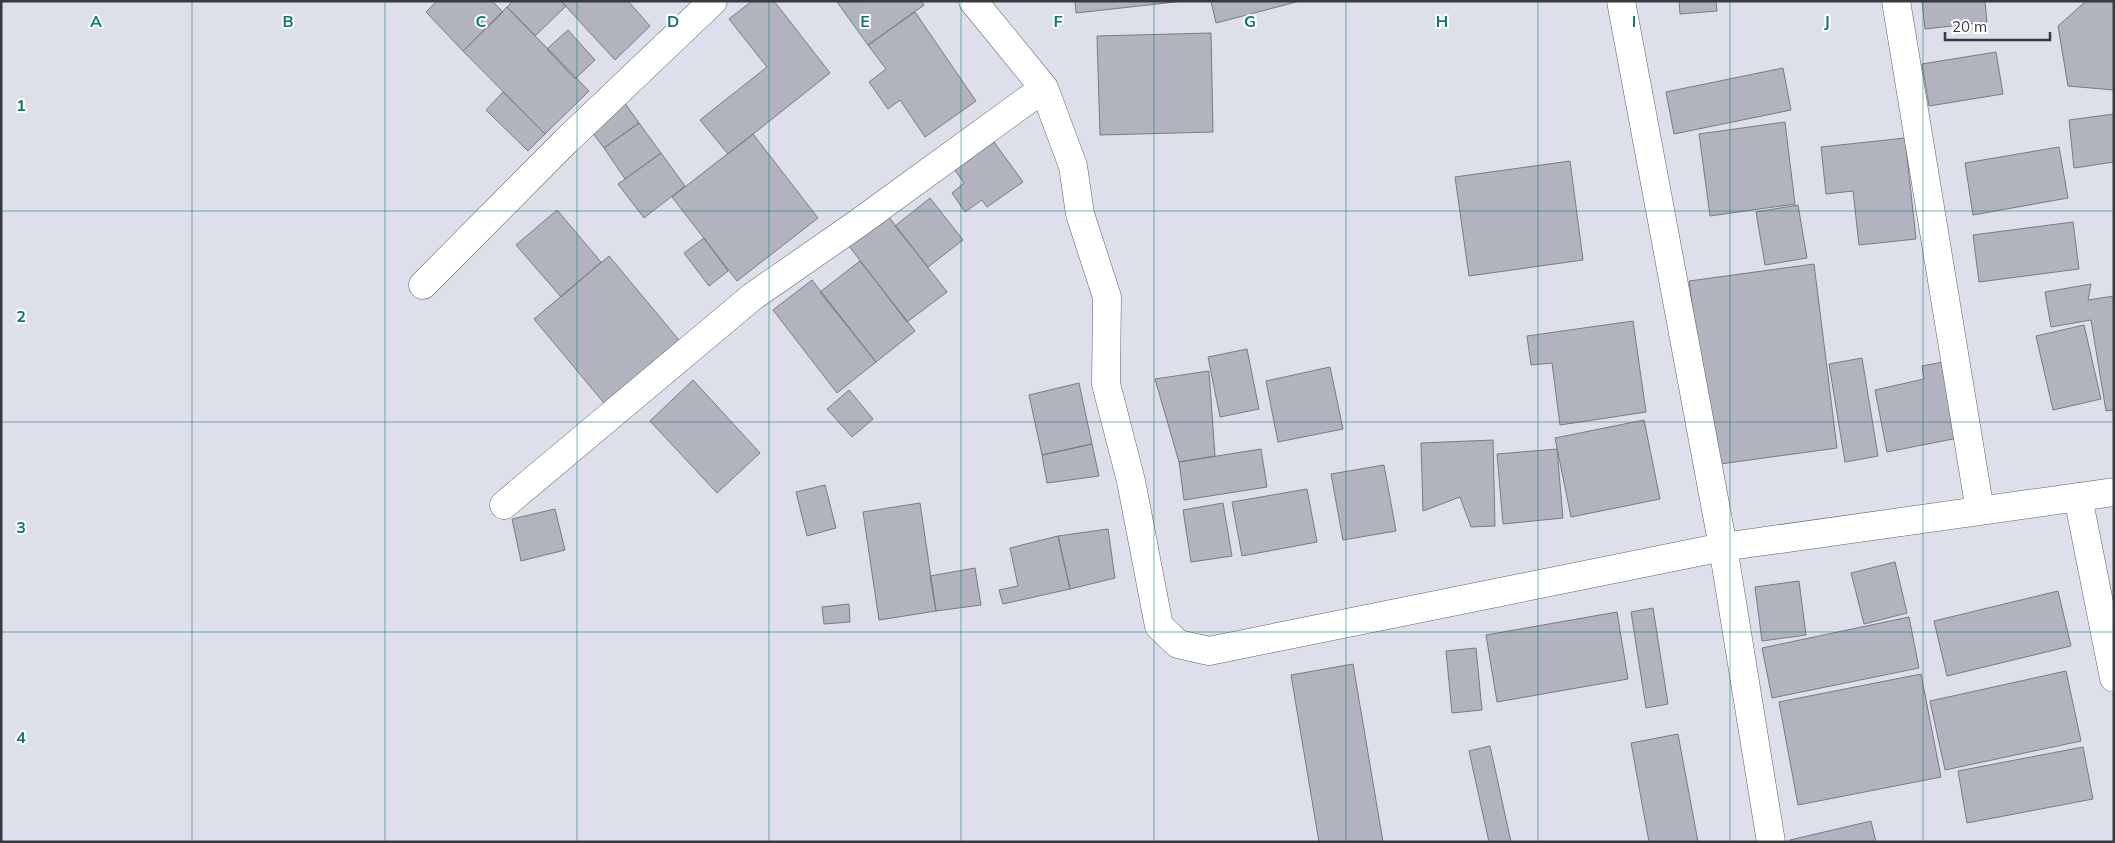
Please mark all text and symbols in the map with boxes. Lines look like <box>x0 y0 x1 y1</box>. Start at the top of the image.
scale bar <box>1945 10 2050 42</box>
text: A <box>90 11 102 31</box>
text: B <box>282 11 294 31</box>
text: C <box>476 11 487 31</box>
text: D <box>667 11 679 31</box>
text: E <box>860 11 870 31</box>
text: F <box>1053 11 1063 31</box>
text: G <box>1244 11 1256 31</box>
text: H <box>1436 11 1448 31</box>
text: I <box>1632 11 1636 31</box>
text: J <box>1824 11 1830 31</box>
text: 20 m <box>1952 17 1987 36</box>
text: 1 <box>16 95 26 115</box>
text: 2 <box>16 306 26 326</box>
text: 3 <box>16 517 26 537</box>
text: 4 <box>16 727 26 747</box>

